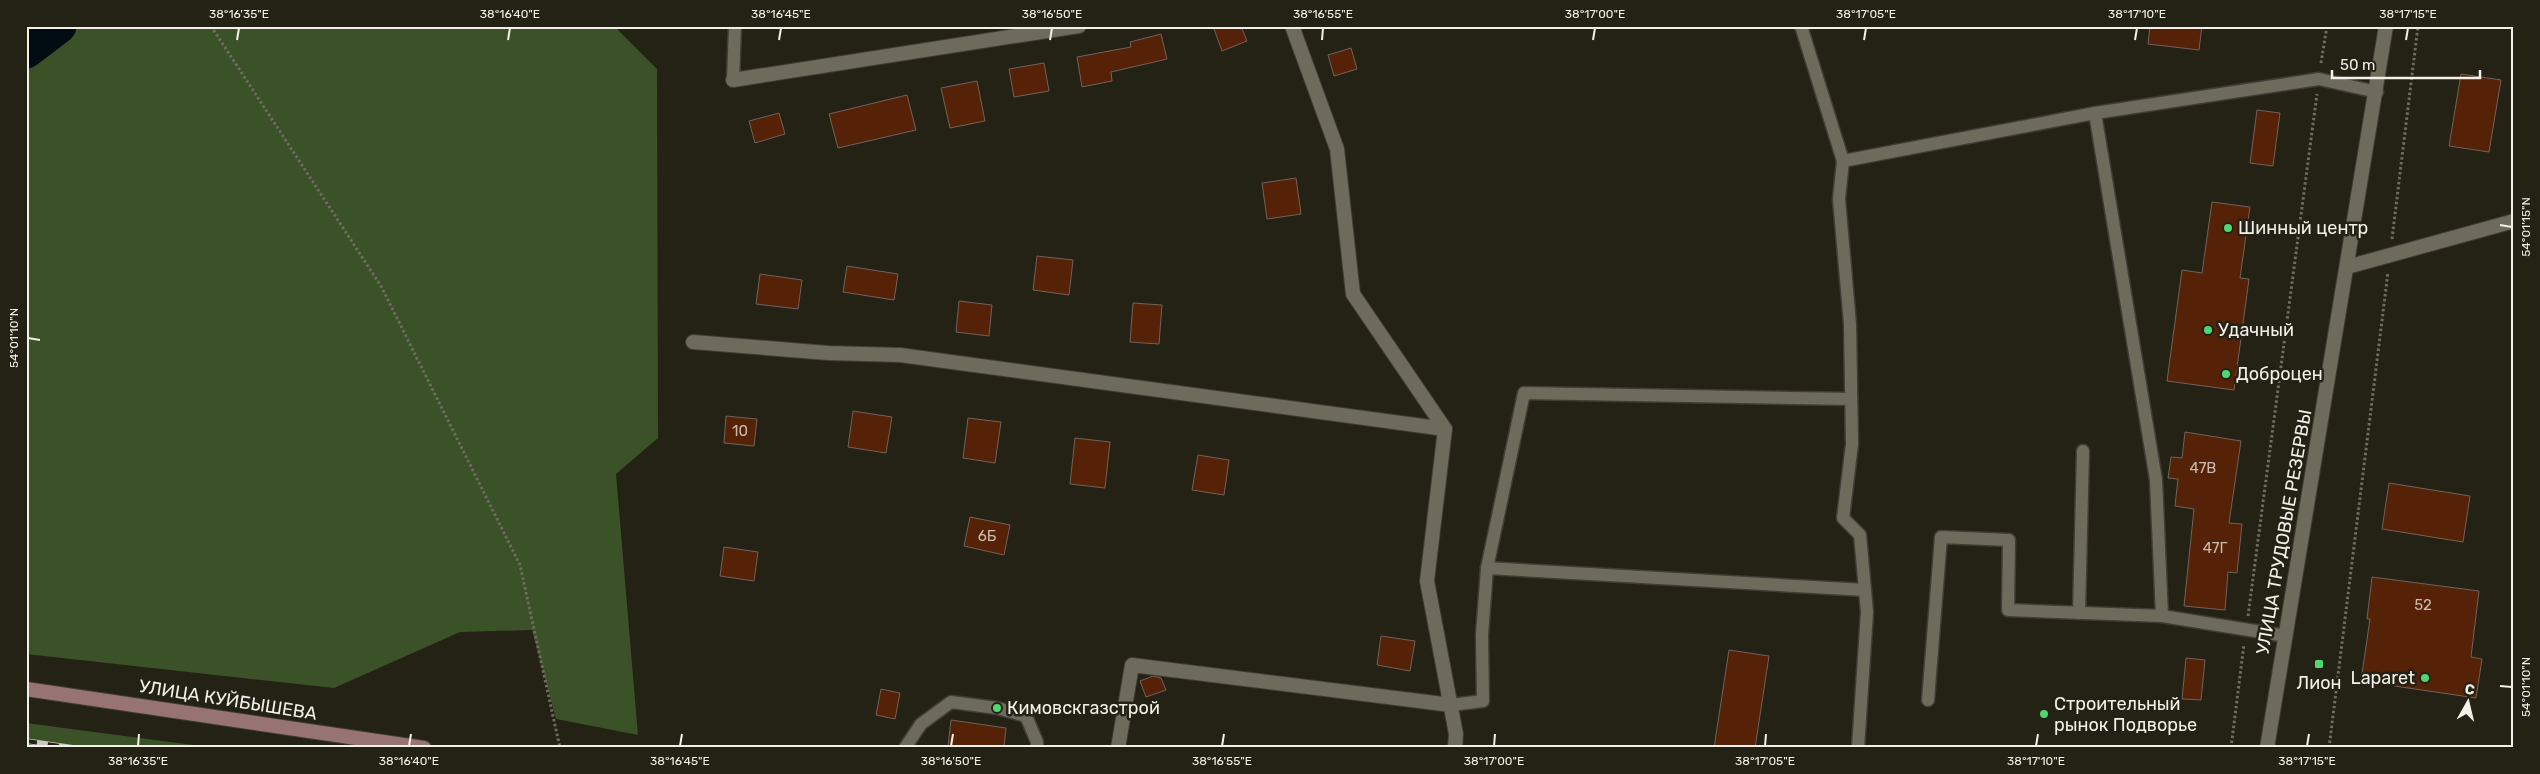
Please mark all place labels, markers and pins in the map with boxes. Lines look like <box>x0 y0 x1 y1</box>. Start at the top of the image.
place label: Шинный центр <box>2238 217 2368 239</box>
marker: Шинный центр <box>2222 222 2234 234</box>
place label: Удачный <box>2218 319 2294 341</box>
marker: Удачный <box>2202 324 2214 336</box>
place label: Доброцен <box>2236 363 2323 385</box>
marker: Доброцен <box>2220 368 2232 380</box>
marker: Лион <box>2313 658 2325 670</box>
place label: Laparet <box>2351 667 2415 689</box>
place label: Лион <box>2297 672 2341 694</box>
marker: Laparet <box>2419 672 2431 684</box>
place label: Строительный рынок Подворье <box>2054 693 2197 736</box>
place label: Кимовскгазстрой <box>1007 697 1160 719</box>
marker: Кимовскгазстрой <box>991 702 1003 714</box>
marker: Строительный рынок Подворье <box>2038 708 2050 720</box>

